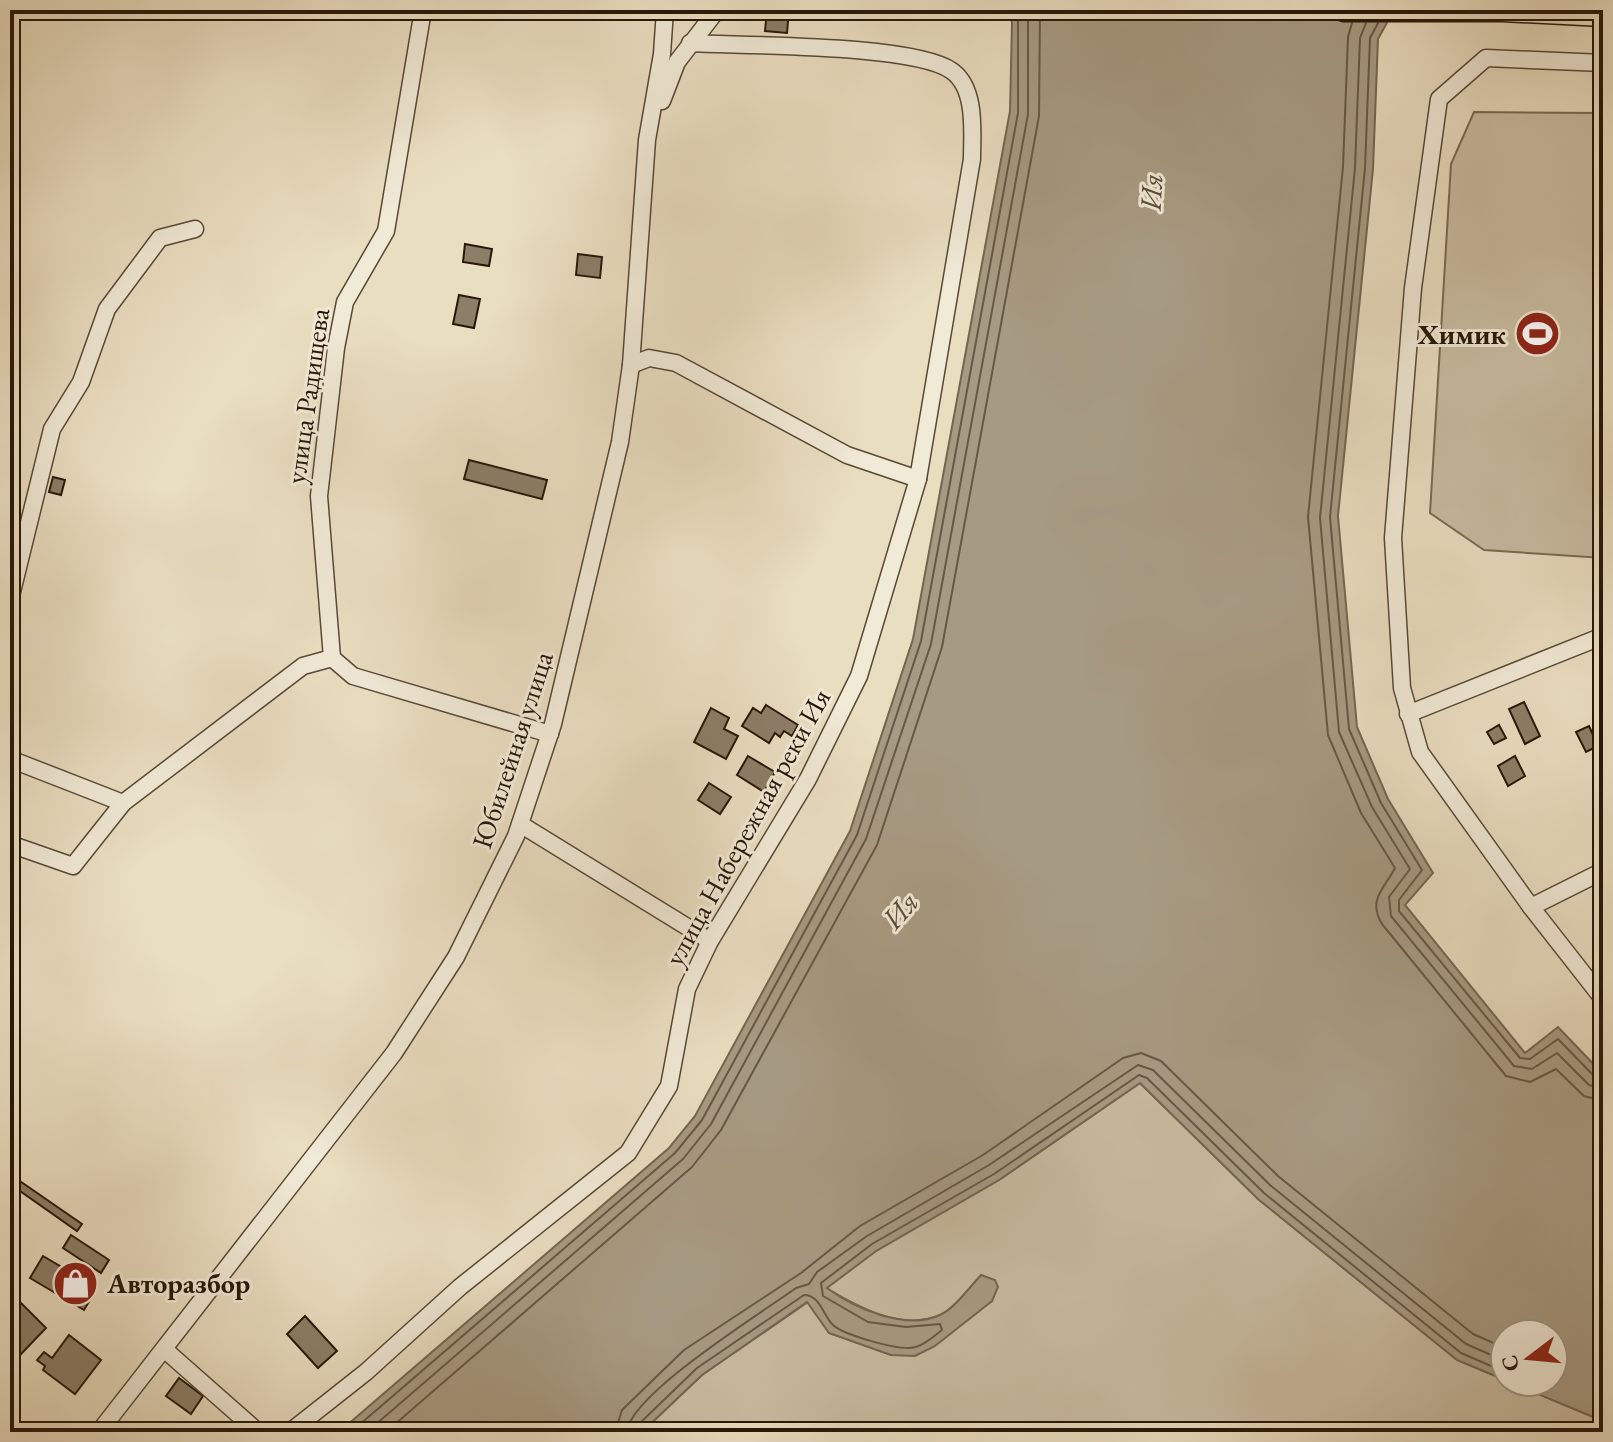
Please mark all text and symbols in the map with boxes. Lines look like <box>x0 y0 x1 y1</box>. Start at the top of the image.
water label: Ия <box>1131 172 1171 213</box>
street label: улица Радищева <box>277 305 337 486</box>
sports icon: Химик <box>1513 310 1561 358</box>
place label: Химик <box>1417 316 1507 352</box>
street label: Юбилейная улица <box>463 646 561 853</box>
street label: улица Набережная реки Ия <box>656 682 838 972</box>
water label: Ия <box>872 883 927 938</box>
shop icon: Авторазбор <box>52 1259 100 1307</box>
place label: Авторазбор <box>106 1265 250 1301</box>
north arrow <box>1489 1318 1569 1398</box>
text: С <box>1494 1352 1526 1375</box>

